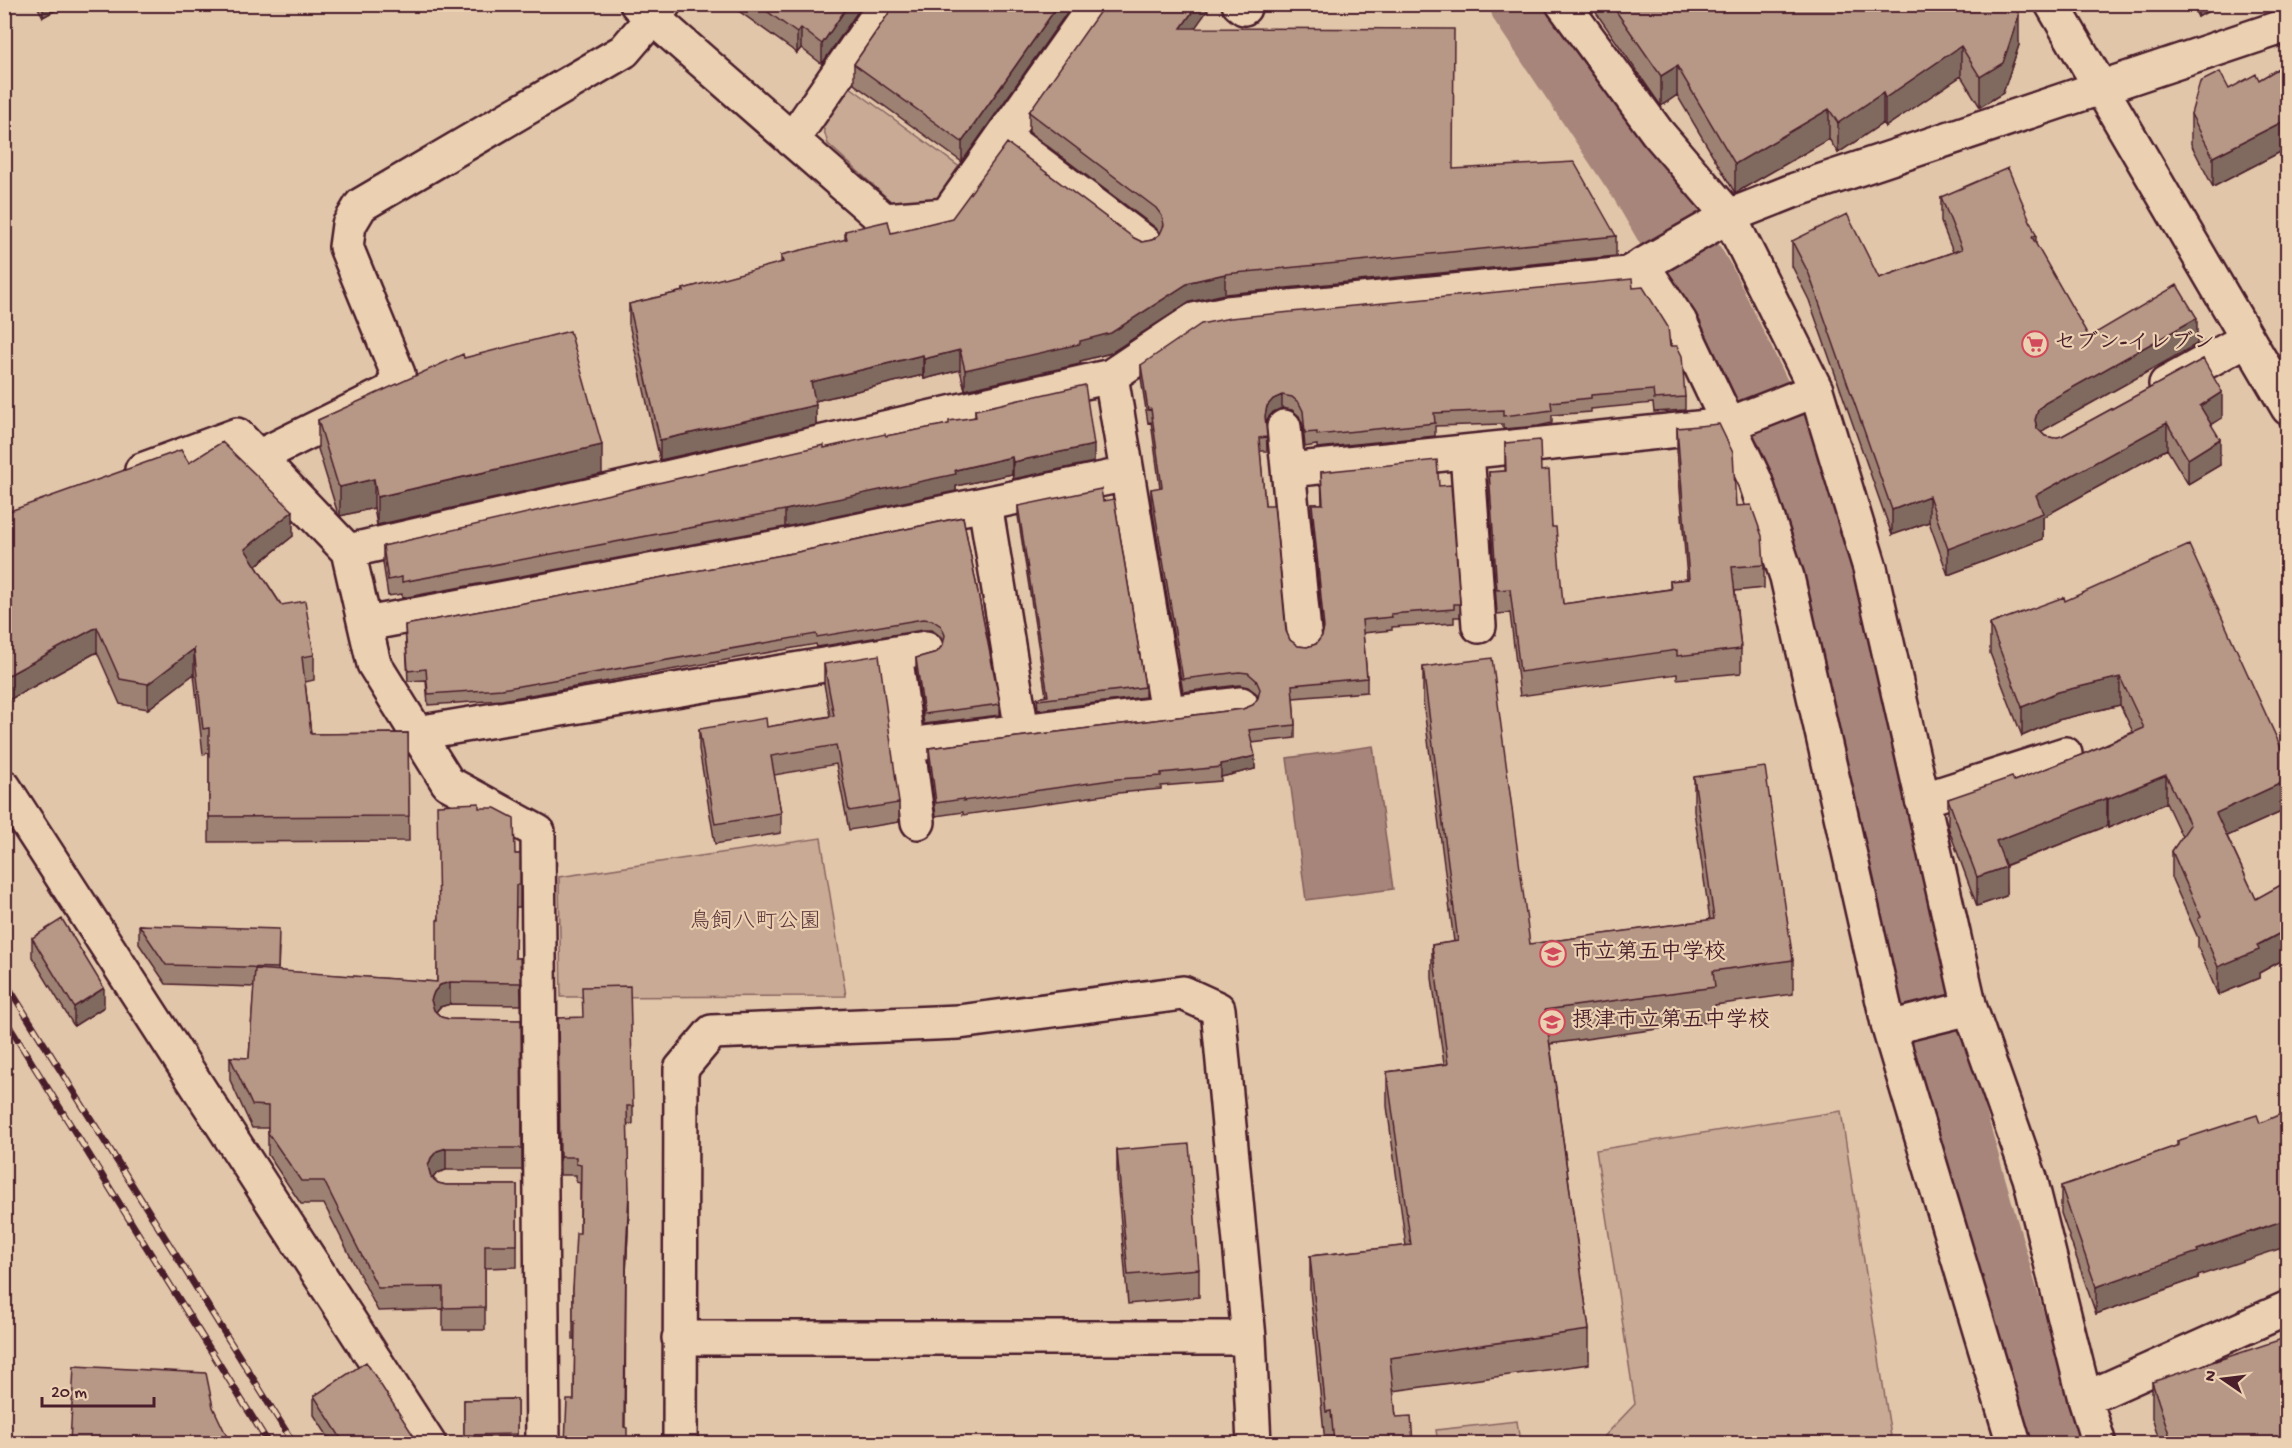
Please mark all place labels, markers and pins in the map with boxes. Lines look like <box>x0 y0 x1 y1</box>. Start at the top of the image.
supermarket icon: セブン-イレブン <box>2020 329 2050 359</box>
place label: セブン-イレブン <box>2054 330 2215 357</box>
school or university icon: 市立第五中学校 <box>1538 939 1568 969</box>
place label: 市立第五中学校 <box>1572 939 1726 967</box>
school or university icon: 摂津市立第五中学校 <box>1537 1007 1567 1037</box>
place label: 摂津市立第五中学校 <box>1572 1007 1770 1035</box>

